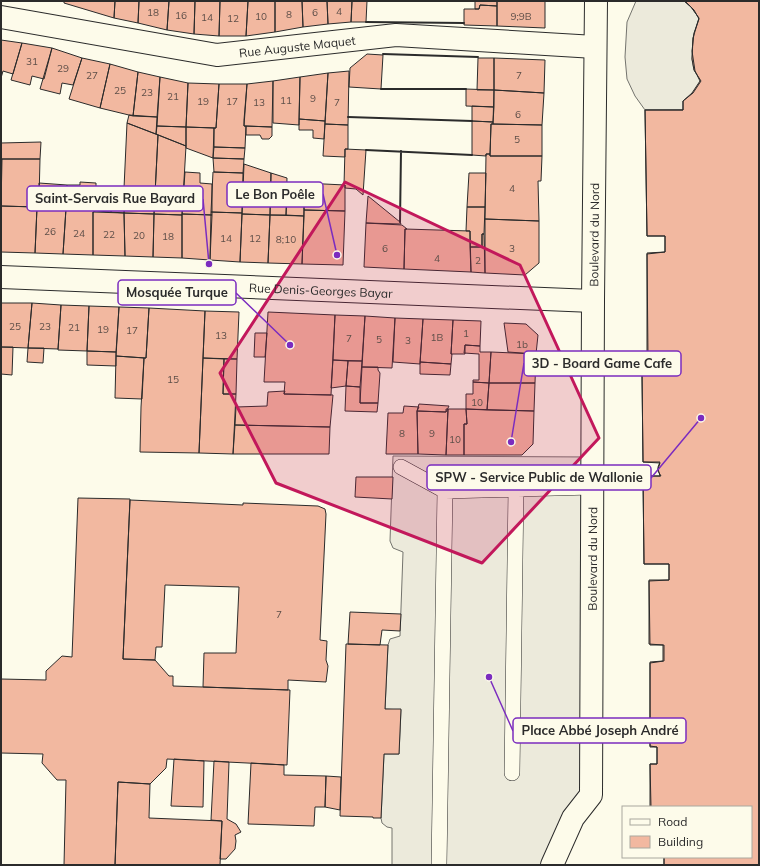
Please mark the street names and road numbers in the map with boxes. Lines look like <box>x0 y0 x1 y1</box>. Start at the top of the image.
street label: Rue Auguste Maquet <box>238 32 356 60</box>
street label: Boulevard du Nord <box>586 183 602 287</box>
street label: Rue Denis-Georges Bayar <box>249 280 394 300</box>
street label: Boulevard du Nord <box>584 507 600 611</box>

